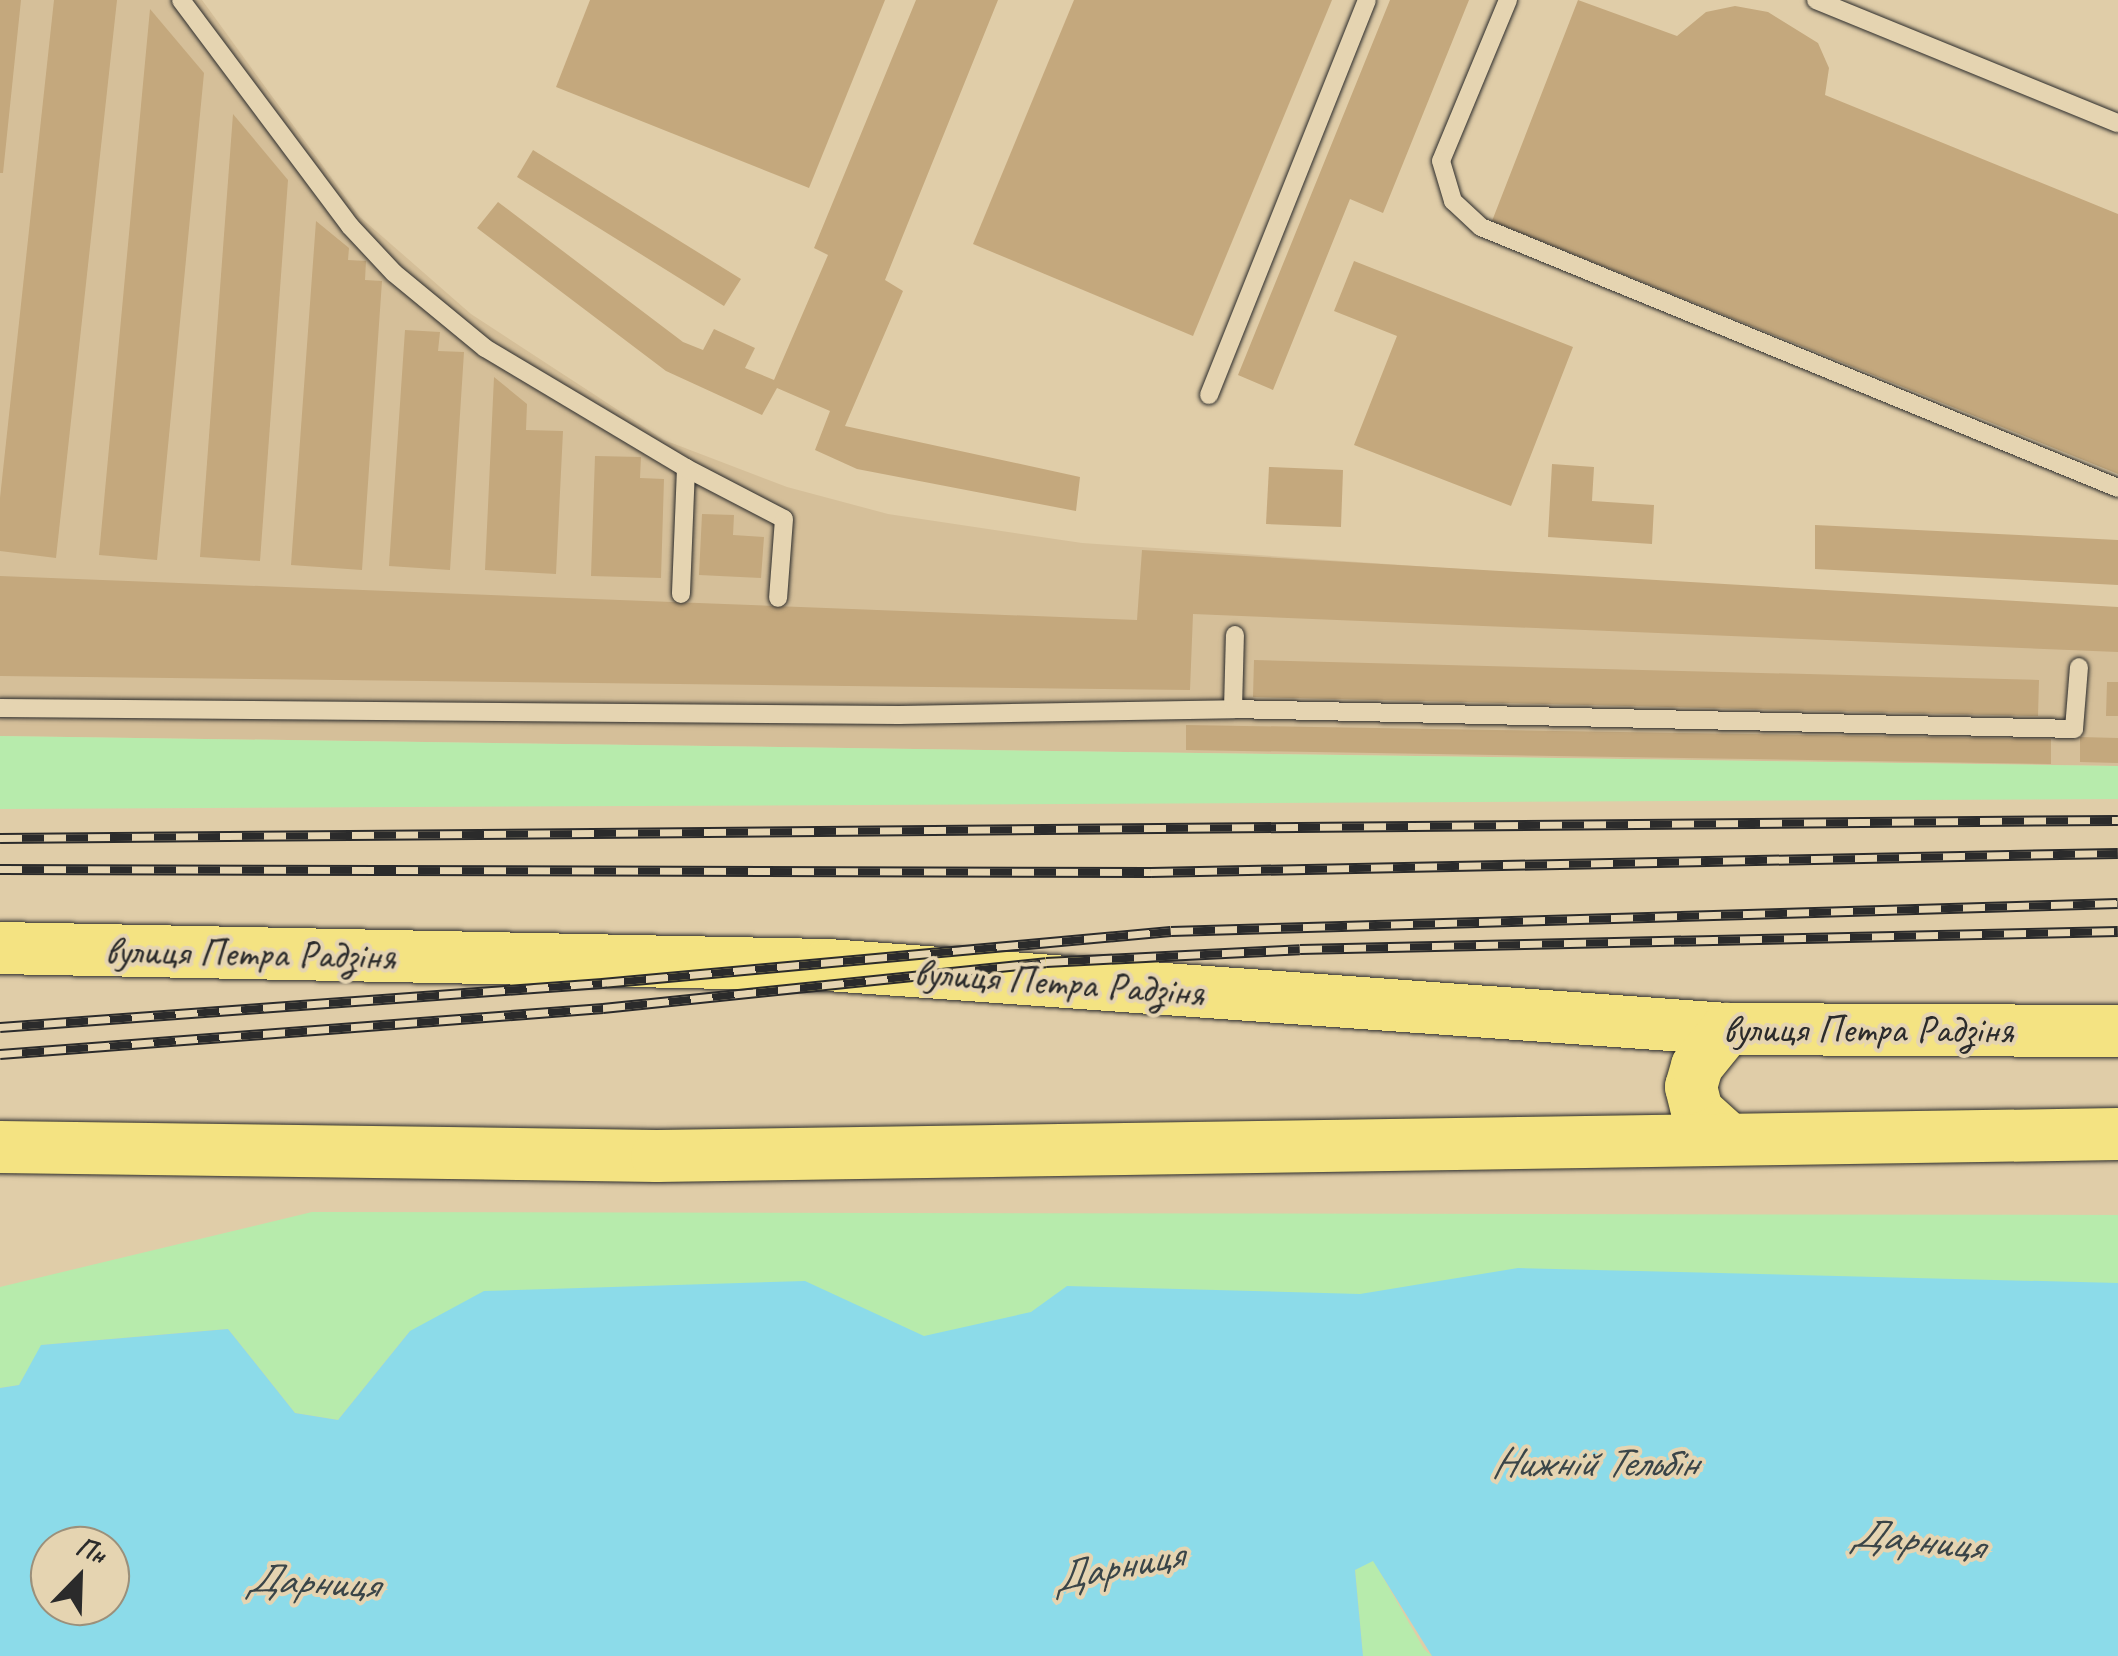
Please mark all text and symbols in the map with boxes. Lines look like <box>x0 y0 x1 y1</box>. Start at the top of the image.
street label: вулиця Петра Радзіня <box>104 926 396 980</box>
street label: вулиця Петра Радзіня <box>912 948 1206 1016</box>
street label: вулиця Петра Радзіня <box>1722 1005 2014 1053</box>
water label: Нижній Тельбін <box>1491 1438 1697 1488</box>
water label: Дарниця <box>1849 1508 1985 1572</box>
north arrow <box>30 1526 130 1626</box>
text: Пн <box>71 1528 111 1572</box>
water label: Дарниця <box>1048 1530 1186 1604</box>
water label: Дарниця <box>245 1553 379 1611</box>

